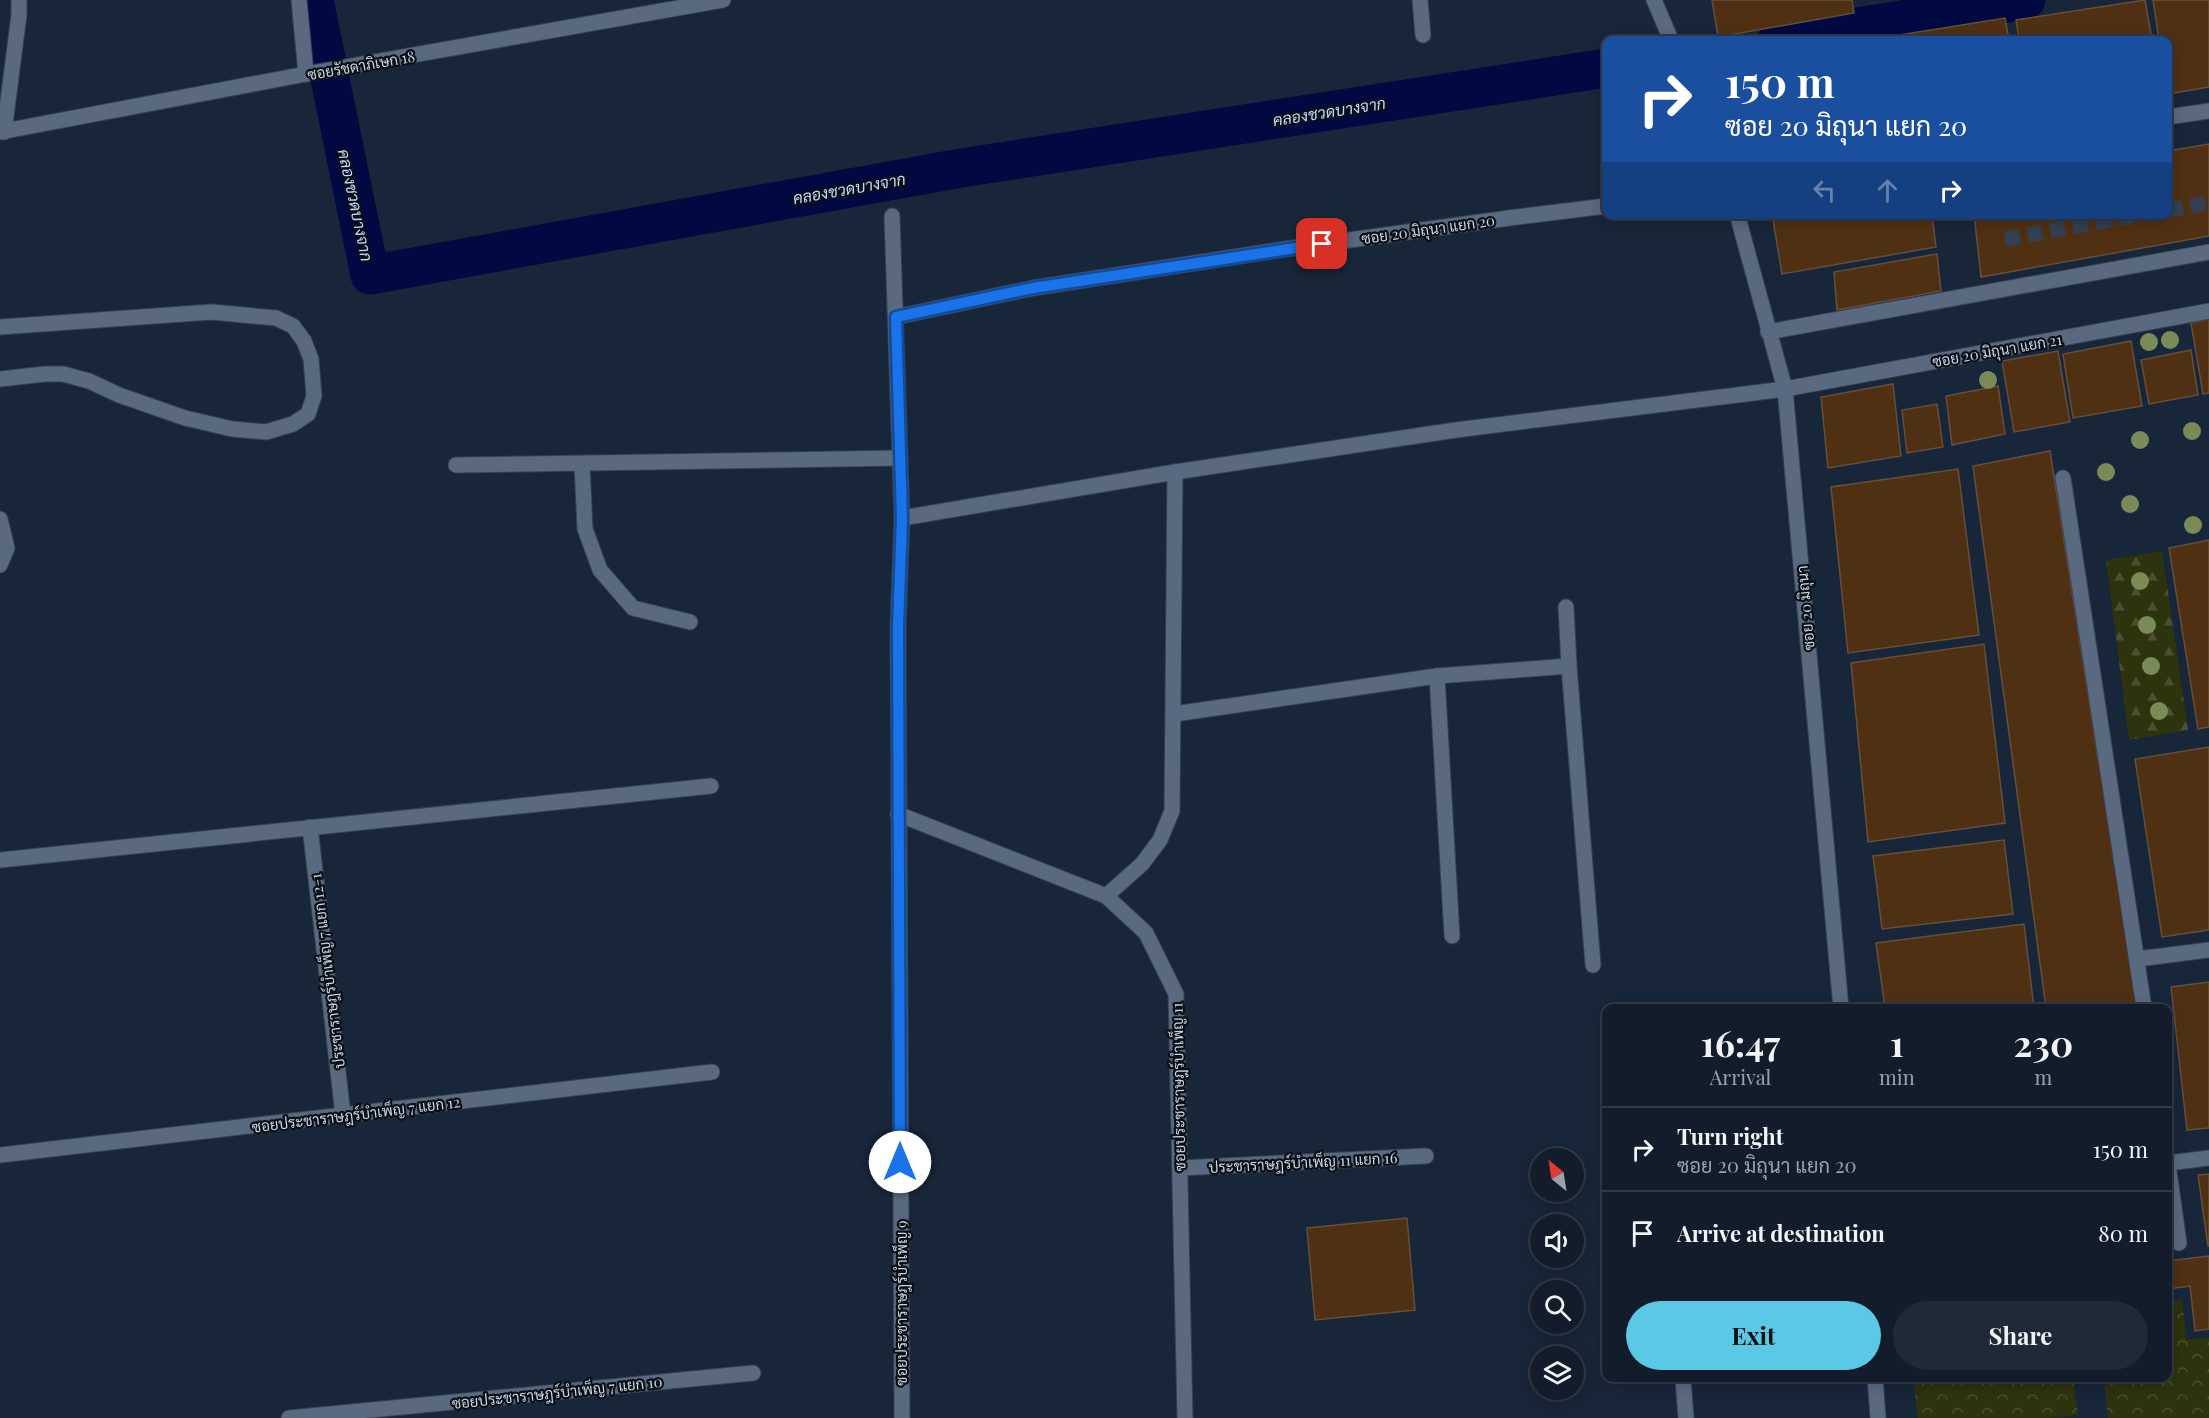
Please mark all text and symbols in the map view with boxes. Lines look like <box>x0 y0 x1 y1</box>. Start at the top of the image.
street label: ซอยรัชดาภิเษก 18 <box>306 46 417 84</box>
text: 150 m <box>1725 53 1835 109</box>
icon: right <box>1626 60 1704 138</box>
water label: คลองชวดบางจาก <box>1271 92 1387 130</box>
text: ซอย 20 มิถุนา แยก 20 <box>1725 107 1967 143</box>
water label: คลองชวดบางจาก <box>334 147 378 263</box>
water label: คลองชวดบางจาก <box>791 168 907 208</box>
icon: left <box>1808 174 1841 207</box>
icon: ahead <box>1871 174 1904 207</box>
icon: right <box>1934 174 1967 207</box>
street label: ซอย 20 มิถุนา แยก 20 <box>1360 210 1496 250</box>
pin <box>1296 218 1347 269</box>
icon: arrive <box>1305 227 1338 260</box>
street label: ซอย 20 มิถุนา แยก 21 <box>1931 329 2064 373</box>
street label: ซอย 20 มิถุนา <box>1791 565 1821 651</box>
street label: ประชาราษฎร์บำเพ็ญ 7 แยก 12-1 <box>305 872 350 1070</box>
street label: ซอยประชาราษฎร์บำเพ็ญ 11 <box>1167 1002 1190 1172</box>
text: 16:47 <box>1701 1018 1780 1066</box>
text: 1 <box>1890 1018 1904 1066</box>
text: 230 <box>2013 1018 2073 1066</box>
text: Arrival <box>1710 1063 1771 1090</box>
text: min <box>1879 1063 1915 1090</box>
text: m <box>2034 1063 2052 1090</box>
street label: ซอยประชาราษฎร์บำเพ็ญ 7 แยก 12 <box>251 1091 461 1138</box>
text: Turn right <box>1677 1121 1783 1151</box>
position arrow <box>868 1130 932 1194</box>
icon: right <box>1626 1133 1659 1166</box>
text: 150 m <box>2093 1134 2148 1164</box>
street label: ประชาราษฎร์บำเพ็ญ 11 แยก 16 <box>1208 1147 1398 1178</box>
north arrow <box>1530 1148 1584 1202</box>
map controls <box>1530 1148 1584 1400</box>
text: ซอย 20 มิถุนา แยก 20 <box>1677 1151 1856 1178</box>
button: sound <box>1530 1214 1584 1268</box>
icon: arrive <box>1626 1217 1659 1250</box>
text: Arrive at destination <box>1677 1218 1885 1248</box>
text: 80 m <box>2098 1218 2148 1248</box>
street label: ซอยประชาราษฎร์บำเพ็ญ 9 <box>891 1220 912 1386</box>
button: search <box>1530 1280 1584 1334</box>
button: Exit <box>1626 1301 1881 1370</box>
button: Share <box>1893 1301 2148 1370</box>
button: layers <box>1530 1346 1584 1400</box>
street label: ซอยประชาราษฎร์บำเพ็ญ 7 แยก 10 <box>451 1371 663 1414</box>

